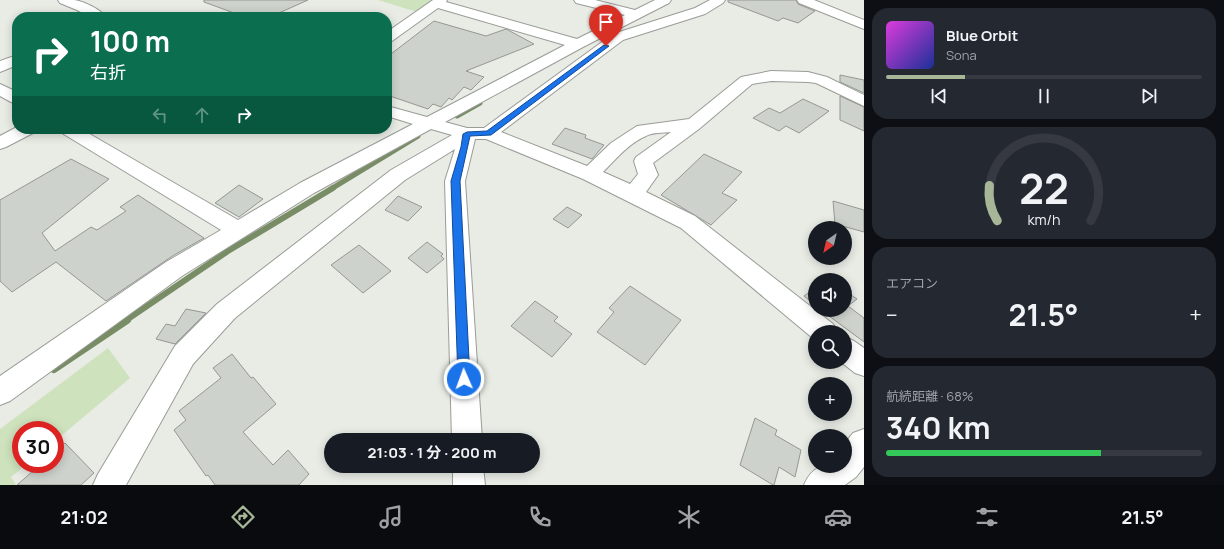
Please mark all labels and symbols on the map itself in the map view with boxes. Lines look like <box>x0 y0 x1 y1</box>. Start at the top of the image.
pin <box>589 5 623 46</box>
north arrow <box>808 221 852 265</box>
position arrow <box>443 358 485 400</box>
speed limit sign: 30 <box>12 421 64 473</box>

